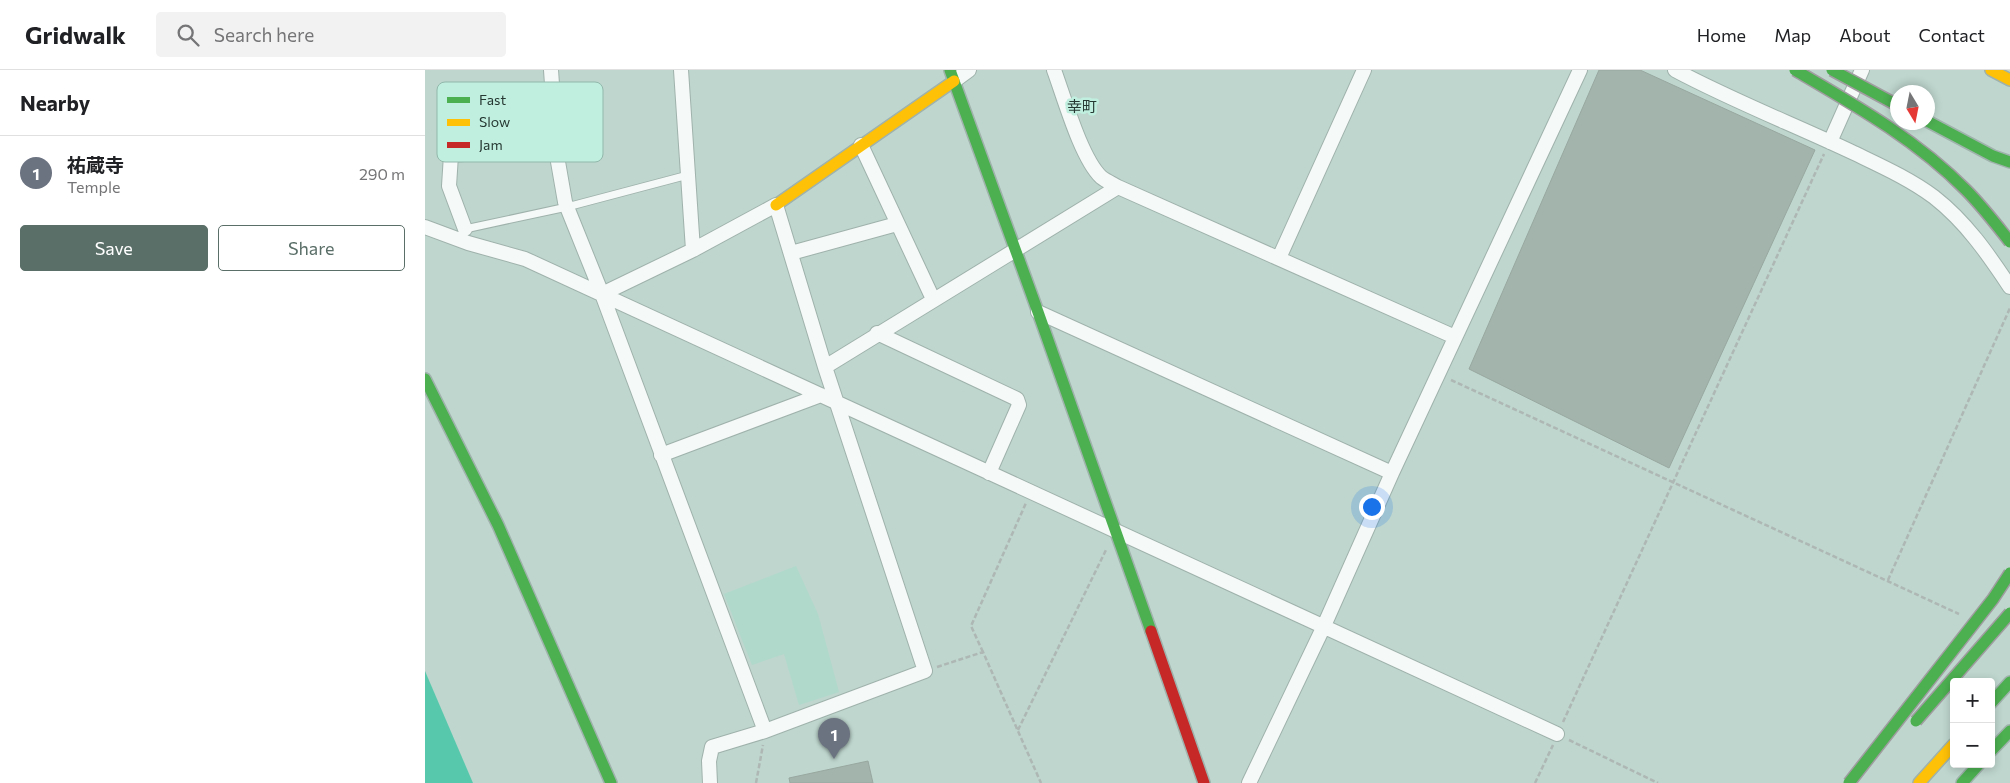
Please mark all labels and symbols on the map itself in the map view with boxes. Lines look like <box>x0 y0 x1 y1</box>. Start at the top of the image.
legend <box>437 82 603 162</box>
north arrow <box>1890 85 1935 130</box>
text: Fast <box>479 91 506 108</box>
district label: 幸町 <box>1067 97 1097 115</box>
text: Slow <box>479 113 510 130</box>
text: Jam <box>479 136 503 153</box>
your location <box>1359 494 1385 520</box>
pin: 1 <box>818 718 850 759</box>

